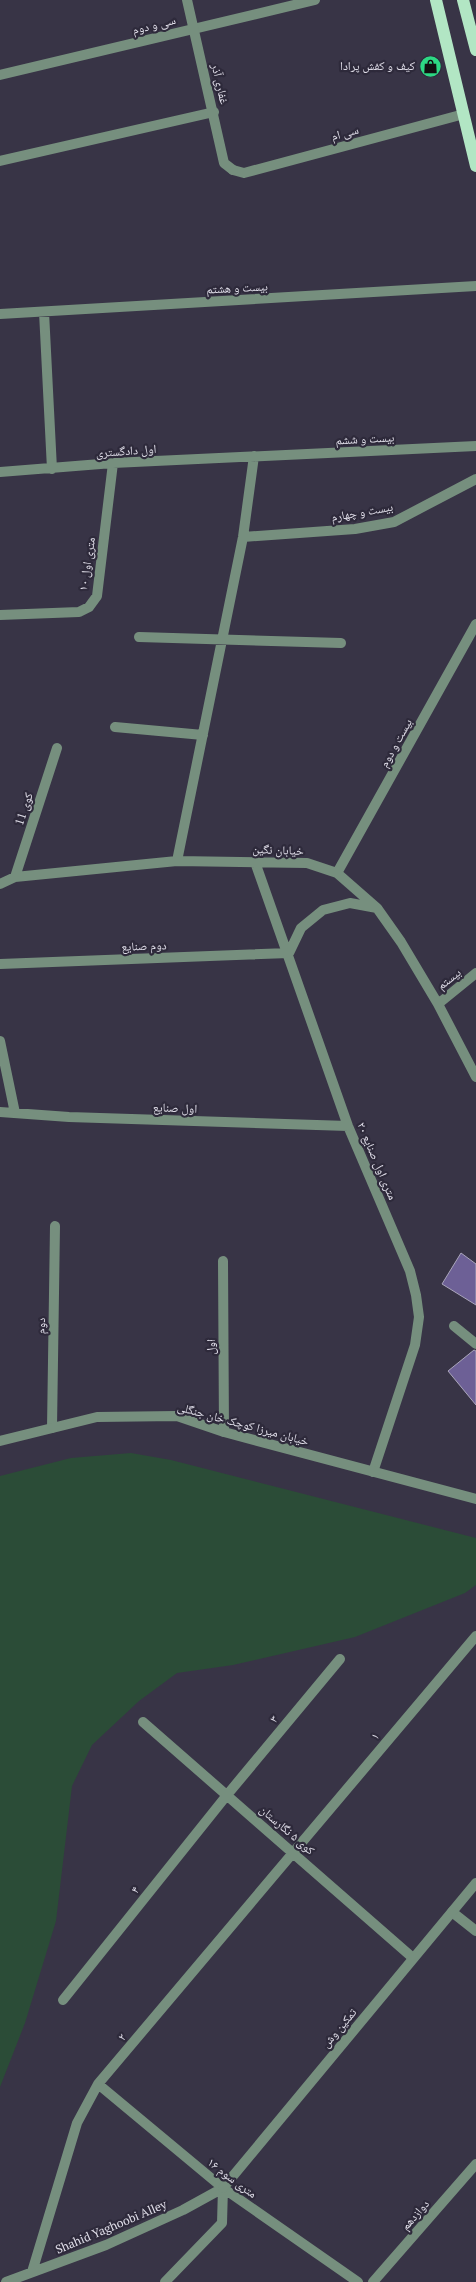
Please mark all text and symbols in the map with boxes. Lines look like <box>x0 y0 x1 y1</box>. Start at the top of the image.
street label: سی و دوم <box>131 12 177 38</box>
shop icon: کیف و کفش پرادا <box>419 54 443 78</box>
place label: کیف و کفش پرادا <box>340 58 415 73</box>
street label: غفاری آذر <box>208 61 232 106</box>
street label: سی ام <box>330 122 361 144</box>
street label: بیست و هشتم <box>206 278 268 298</box>
street label: بیست و ششم <box>335 429 395 449</box>
street label: اول دادگستری <box>95 441 157 460</box>
street label: بیست و چهارم <box>330 499 394 525</box>
street label: ۱۰ متری اول <box>75 536 98 592</box>
street label: بیست و دوم <box>376 716 416 770</box>
street label: کوی 11 <box>11 790 36 827</box>
street label: خیابان نگین <box>252 841 304 858</box>
street label: دوم صنایع <box>121 937 167 955</box>
street label: بیستم <box>434 965 464 993</box>
street label: اول صنایع <box>153 1099 198 1116</box>
street label: ۲۰ متری اول صنایع <box>354 1120 401 1202</box>
street label: دوم <box>33 1318 49 1334</box>
street label: اول <box>203 1339 218 1355</box>
street label: خیابان میرزا کوچک خان جنگلی <box>176 1399 311 1449</box>
street label: ۳ <box>266 1712 281 1726</box>
street label: ۱ <box>367 1729 382 1743</box>
street label: کوی ۵ نگارستان <box>257 1802 318 1858</box>
street label: ۴ <box>127 1883 142 1896</box>
street label: تمکین وش <box>318 2005 360 2050</box>
street label: ۲ <box>114 2030 129 2044</box>
street label: ۱۶ متری سوم <box>204 2154 260 2202</box>
street label: Shahid Yaghoobi Alley <box>53 2196 170 2257</box>
street label: دوازدهم <box>397 2196 433 2234</box>

